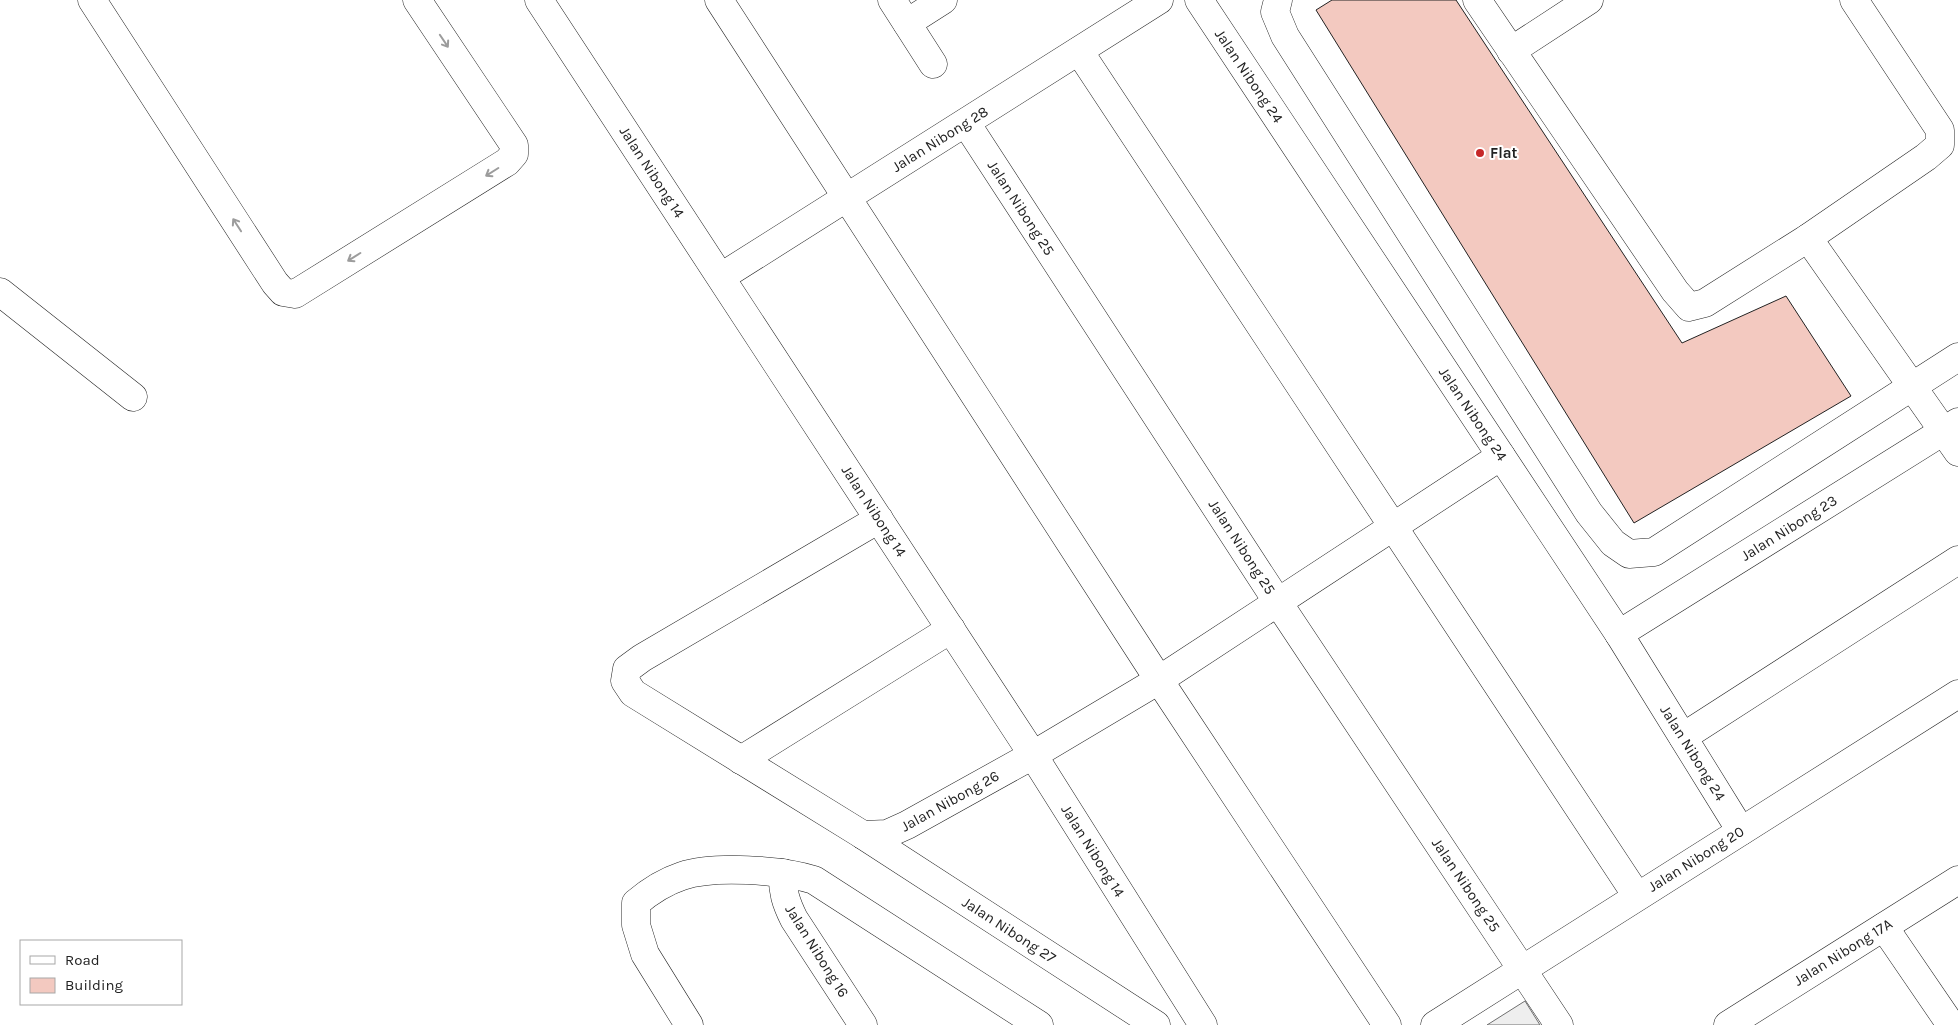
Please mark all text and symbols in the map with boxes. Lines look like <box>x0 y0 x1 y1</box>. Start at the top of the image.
street label: Jalan Nibong 24 <box>1211 26 1287 127</box>
one-way arrow <box>439 33 449 47</box>
street label: Jalan Nibong 28 <box>889 102 991 176</box>
street label: Jalan Nibong 14 <box>616 123 689 222</box>
place label: Flat <box>1490 144 1518 162</box>
marker: Flat <box>1474 147 1486 159</box>
street label: Jalan Nibong 25 <box>984 157 1058 259</box>
one-way arrow <box>485 166 499 177</box>
one-way arrow <box>232 218 243 232</box>
one-way arrow <box>347 252 361 263</box>
street label: Jalan Nibong 24 <box>1435 364 1511 465</box>
street label: Jalan Nibong 14 <box>838 462 911 561</box>
street label: Jalan Nibong 23 <box>1738 491 1840 565</box>
street label: Jalan Nibong 25 <box>1205 496 1279 598</box>
street label: Jalan Nibong 24 <box>1656 702 1730 805</box>
street label: Jalan Nibong 26 <box>898 767 1002 835</box>
street label: Jalan Nibong 14 <box>1057 801 1129 901</box>
street label: Jalan Nibong 20 <box>1645 822 1747 896</box>
street label: Jalan Nibong 25 <box>1428 835 1504 935</box>
street label: Jalan Nibong 27 <box>959 893 1059 967</box>
street label: Jalan Nibong 16 <box>781 901 853 1001</box>
street label: Jalan Nibong 17A <box>1790 914 1896 990</box>
legend <box>20 940 182 1005</box>
text: Road <box>65 951 100 969</box>
text: Building <box>65 976 123 994</box>

